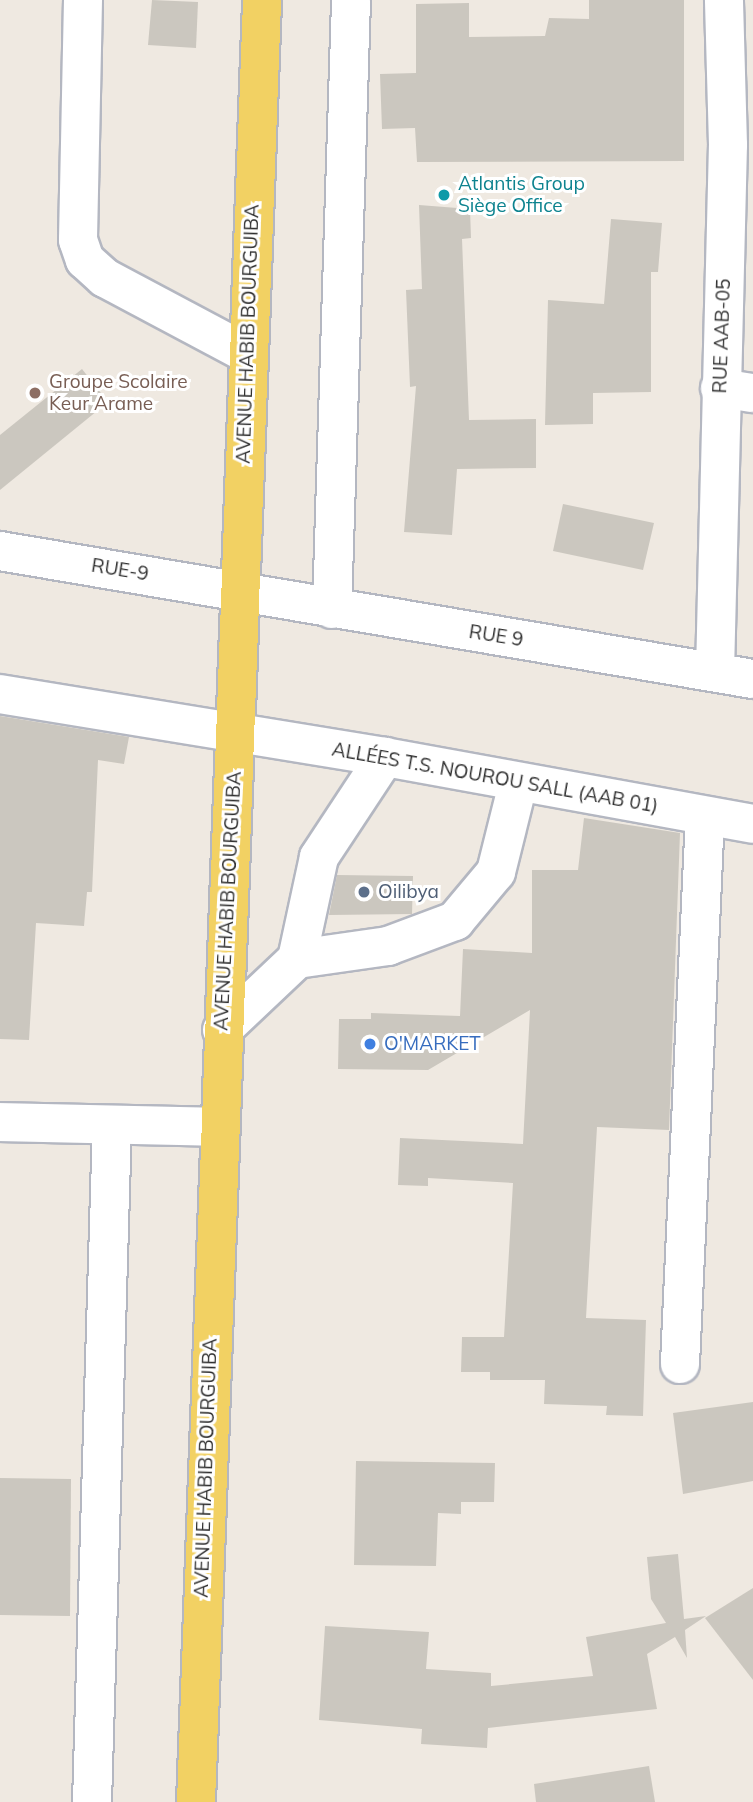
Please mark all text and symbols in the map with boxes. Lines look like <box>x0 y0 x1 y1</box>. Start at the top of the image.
place label: Atlantis Group Siège Office <box>458 173 585 217</box>
marker: Atlantis Group Siège Office <box>436 187 452 203</box>
street label: AVENUE HABIB BOURGUIBA <box>232 204 264 464</box>
street label: RUE AAB-05 <box>709 278 735 394</box>
place label: Groupe Scolaire Keur Arame <box>49 371 188 415</box>
marker: Groupe Scolaire Keur Arame <box>27 385 43 401</box>
street label: RUE-9 <box>90 554 150 586</box>
street label: RUE 9 <box>467 620 525 652</box>
street label: ALLÉES T.S. NOUROU SALL (AAB 01) <box>330 738 660 818</box>
street label: AVENUE HABIB BOURGUIBA <box>210 771 246 1031</box>
place label: Oilibya <box>378 881 439 903</box>
marker: Oilibya <box>356 884 372 900</box>
place label: O'MARKET <box>384 1033 481 1055</box>
marker: O'MARKET <box>362 1036 378 1052</box>
street label: AVENUE HABIB BOURGUIBA <box>190 1338 222 1598</box>

